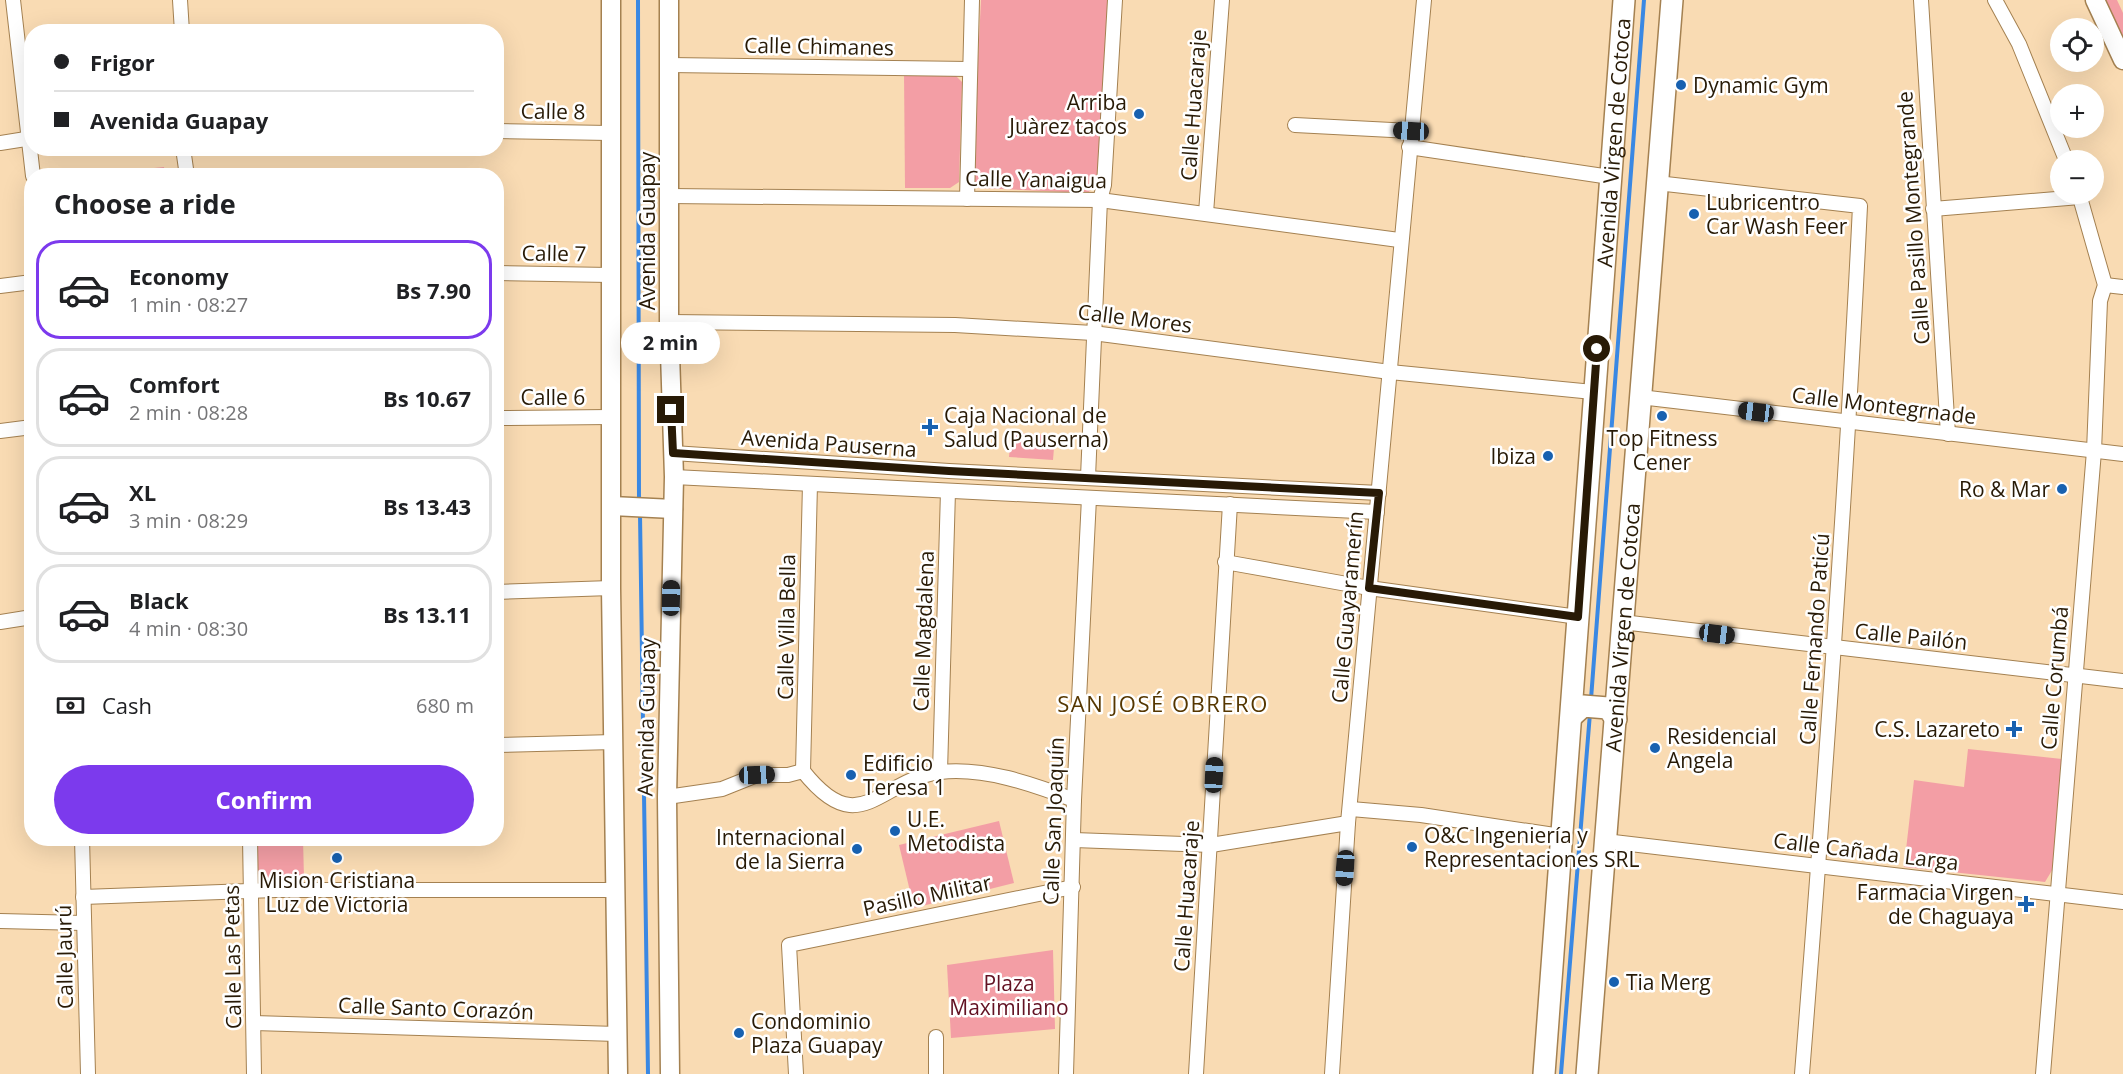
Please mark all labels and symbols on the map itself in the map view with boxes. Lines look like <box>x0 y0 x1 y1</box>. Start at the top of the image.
street label: Avenida Virgen de Cotoca <box>1590 17 1637 268</box>
street label: Calle Huacaraje <box>1174 28 1212 182</box>
street label: Calle Chimanes <box>744 31 894 61</box>
place label: Dynamic Gym <box>1693 71 1829 99</box>
marker: Dynamic Gym <box>1674 78 1688 92</box>
place label: Arriba Juàrez tacos <box>1007 88 1127 140</box>
street label: Calle Pasillo Montegrande <box>1890 90 1936 346</box>
street label: Calle 8 <box>520 96 586 126</box>
marker: Arriba Juàrez tacos <box>1132 107 1146 121</box>
car <box>1393 121 1429 141</box>
street label: Avenida Guapay <box>633 151 661 310</box>
street label: Calle Yanaigua <box>965 164 1107 194</box>
place label: Lubricentro Car Wash Feer <box>1706 188 1848 240</box>
marker: Lubricentro Car Wash Feer <box>1687 207 1701 221</box>
street label: Calle 7 <box>521 238 587 268</box>
street label: Calle Mores <box>1076 297 1194 339</box>
callout: 2 min <box>622 323 720 365</box>
route start <box>1583 335 1610 362</box>
street label: Calle Montegrnade <box>1790 380 1978 430</box>
street label: Calle 6 <box>521 383 585 411</box>
route end <box>657 396 684 423</box>
place label: Caja Nacional de Salud (Pauserna) <box>944 401 1108 453</box>
car <box>1737 401 1775 423</box>
marker: Top Fitness Cener <box>1655 409 1669 423</box>
marker: Caja Nacional de Salud (Pauserna) <box>921 418 939 436</box>
street label: Avenida Pauserna <box>740 423 918 463</box>
place label: Top Fitness Cener <box>1607 424 1717 476</box>
place label: Ibiza <box>1490 442 1536 470</box>
marker: Ibiza <box>1541 449 1555 463</box>
place label: Ro & Mar <box>1959 475 2050 503</box>
marker: Ro & Mar <box>2055 482 2069 496</box>
street label: Avenida Virgen de Cotoca <box>1599 502 1646 753</box>
street label: Calle Guayaramerín <box>1325 510 1369 704</box>
street label: Calle Fernando Paticú <box>1793 532 1835 746</box>
street label: Calle Magdalena <box>906 550 940 712</box>
street label: Calle Villa Bella <box>771 554 801 700</box>
car <box>662 580 680 616</box>
street label: Calle Corumbá <box>2034 605 2074 751</box>
street label: Calle Pailón <box>1853 616 1969 656</box>
car <box>1698 623 1736 645</box>
street label: Avenida Guapay <box>631 637 661 797</box>
district label: SAN JOSÉ OBRERO <box>1057 688 1269 718</box>
place label: C.S. Lazareto <box>1874 715 2000 743</box>
marker: C.S. Lazareto <box>2005 720 2023 738</box>
place label: Residencial Angela <box>1667 722 1777 774</box>
street label: Calle San Joaquín <box>1036 737 1070 905</box>
marker: Residencial Angela <box>1648 741 1662 755</box>
place label: Edificio Teresa 1 <box>863 749 946 801</box>
car <box>1204 757 1224 793</box>
car <box>739 765 775 785</box>
marker: Edificio Teresa 1 <box>844 768 858 782</box>
place label: U.E. Metodista <box>907 805 1005 857</box>
street label: Calle Huacaraje <box>1167 819 1205 973</box>
place label: O&C Ingeniería y Representaciones SRL <box>1424 821 1639 873</box>
place label: Internacional de la Sierra <box>716 823 845 875</box>
marker: U.E. Metodista <box>888 824 902 838</box>
street label: Calle Cañada Larga <box>1772 826 1960 876</box>
marker: O&C Ingeniería y Representaciones SRL <box>1405 840 1419 854</box>
marker: Internacional de la Sierra <box>850 842 864 856</box>
car <box>1335 849 1355 887</box>
marker: Mision Cristiana Luz de Victoria <box>330 851 344 865</box>
place label: Mision Cristiana Luz de Victoria <box>259 866 415 918</box>
street label: Pasillo Militar <box>860 868 994 922</box>
place label: Farmacia Virgen de Chaguaya <box>1857 878 2014 930</box>
street label: Calle Las Petas <box>217 885 247 1029</box>
marker: Farmacia Virgen de Chaguaya <box>2019 897 2033 911</box>
street label: Calle Jaurú <box>49 905 79 1009</box>
place label: Tia Merg <box>1626 968 1711 996</box>
park label: Plaza Maximiliano <box>949 969 1069 1021</box>
marker: Tia Merg <box>1607 975 1621 989</box>
street label: Calle Santo Corazón <box>338 991 534 1025</box>
place label: Condominio Plaza Guapay <box>751 1007 883 1059</box>
marker: Condominio Plaza Guapay <box>732 1026 746 1040</box>

